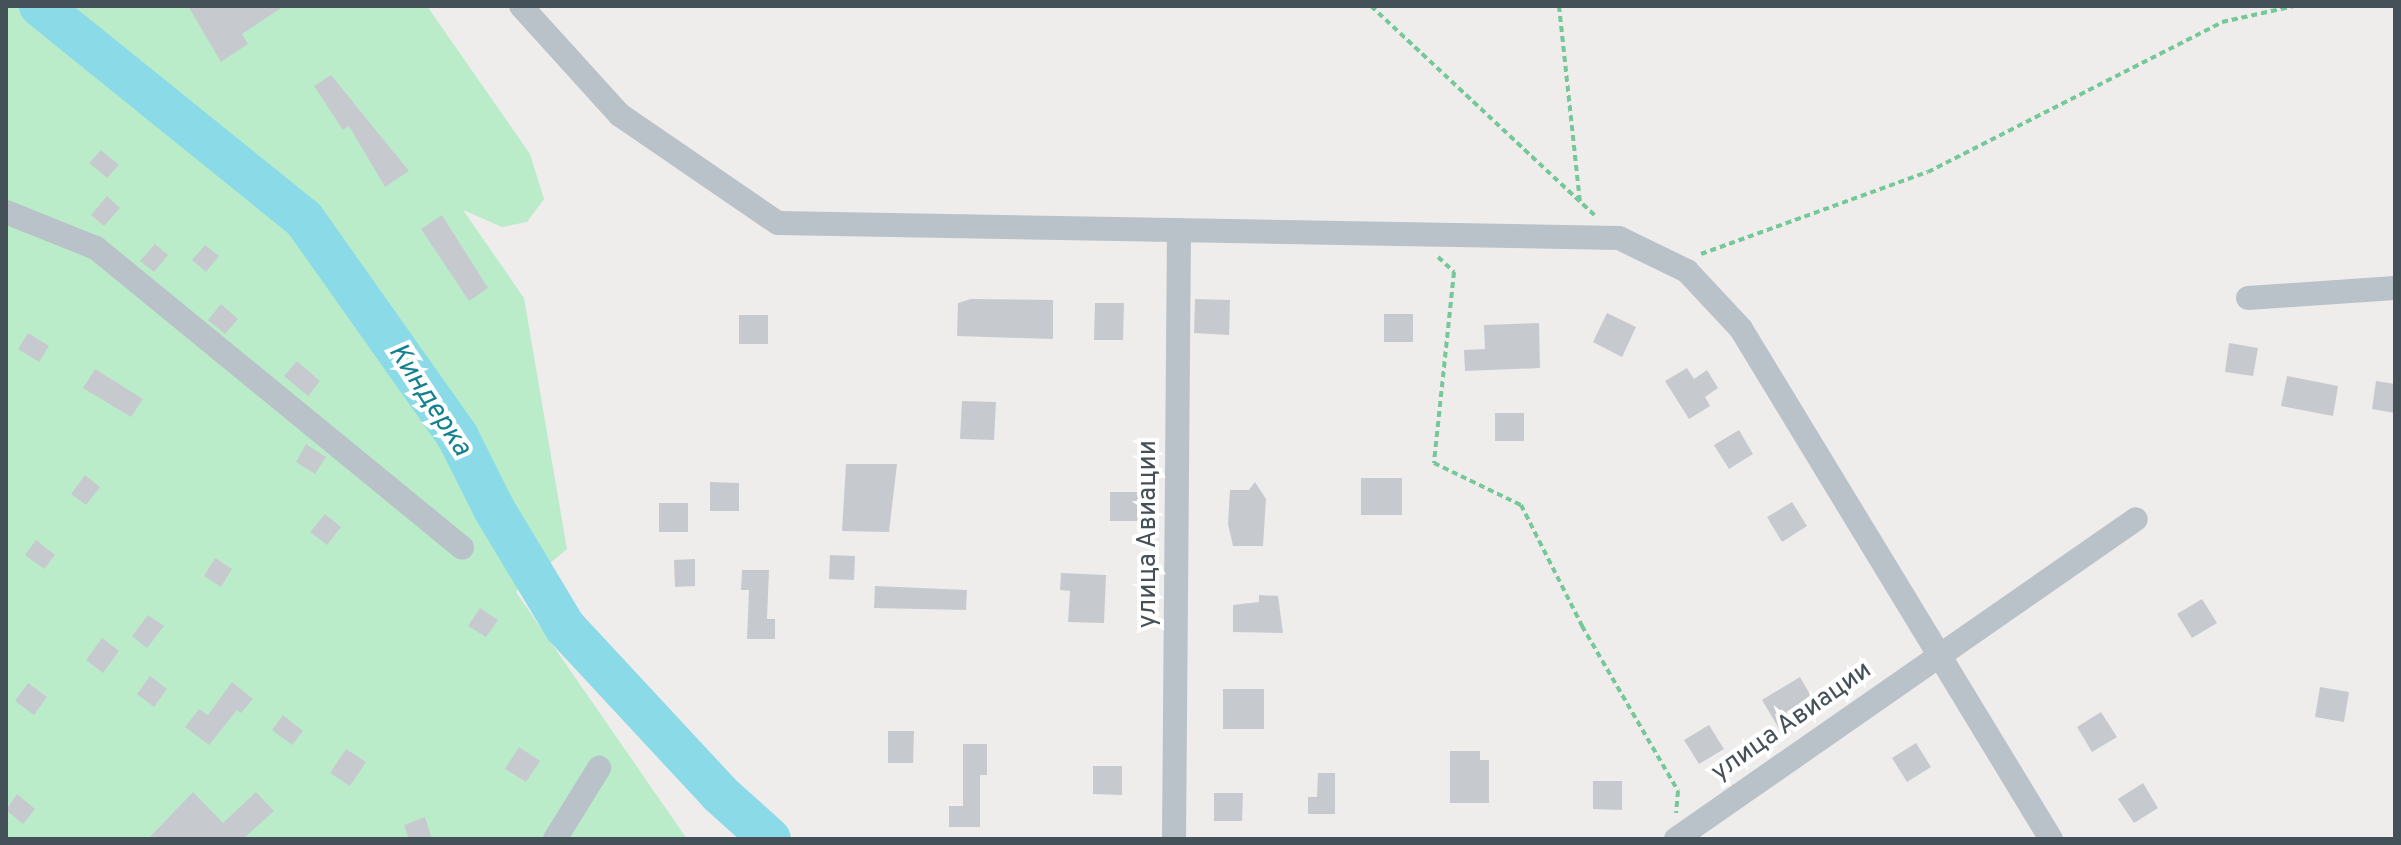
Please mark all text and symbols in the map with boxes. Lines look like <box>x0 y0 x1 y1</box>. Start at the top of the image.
water label: Киндерка <box>380 337 478 463</box>
street label: улица Авиации <box>1133 439 1165 629</box>
street label: улица Авиации <box>1706 655 1878 789</box>

